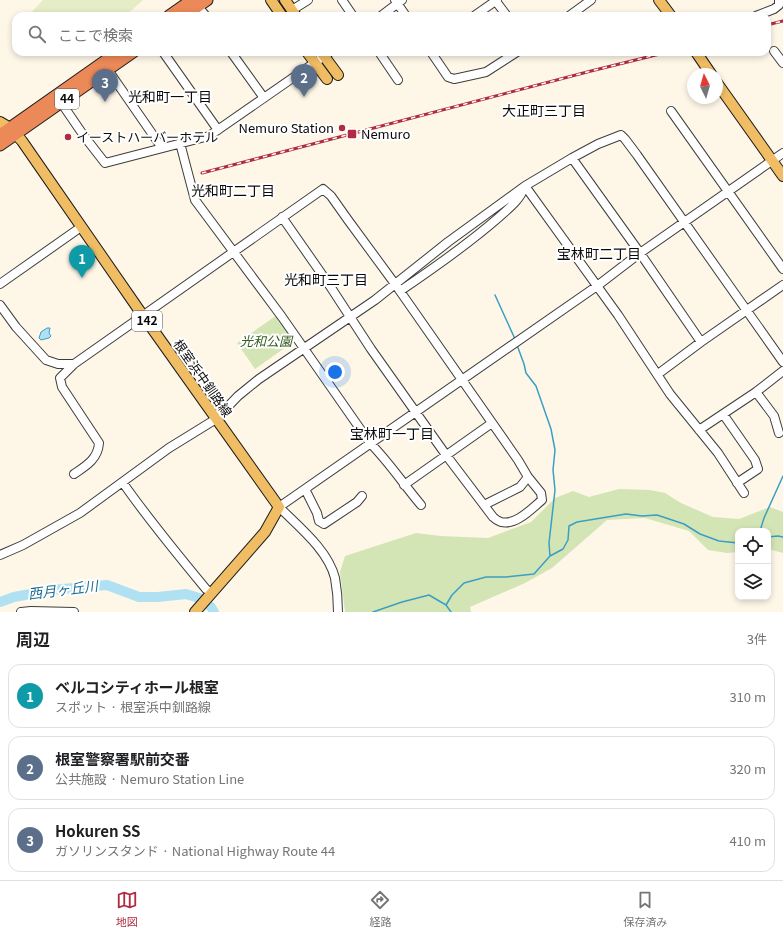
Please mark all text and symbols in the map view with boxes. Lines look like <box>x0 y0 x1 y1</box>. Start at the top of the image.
search box <box>12 12 771 56</box>
icon: search <box>26 23 48 45</box>
text: ここで検索 <box>58 24 133 45</box>
pin: 2 <box>291 64 317 97</box>
north arrow <box>687 68 723 104</box>
pin: 3 <box>92 69 118 102</box>
district label: 光和町一丁目 <box>128 86 212 106</box>
road number: 44 <box>55 89 79 109</box>
district label: 大正町三丁目 <box>502 100 586 120</box>
place label: Nemuro Station <box>239 118 334 137</box>
marker: Nemuro Station <box>337 123 347 133</box>
place label: Nemuro <box>361 124 410 143</box>
place label: イーストハーバーホテル <box>76 127 218 146</box>
marker: Nemuro <box>346 128 358 140</box>
marker: イーストハーバーホテル <box>63 132 73 142</box>
district label: 光和町二丁目 <box>191 180 275 200</box>
district label: 宝林町二丁目 <box>557 243 641 263</box>
pin: 1 <box>69 245 95 278</box>
district label: 光和町三丁目 <box>284 269 368 289</box>
road number: 142 <box>132 311 162 331</box>
park label: 光和公園 <box>240 331 294 350</box>
street label: 根室浜中釧路線 <box>170 335 237 420</box>
your location <box>325 362 345 382</box>
district label: 宝林町一丁目 <box>350 423 434 443</box>
map controls <box>735 528 771 600</box>
button: locate <box>735 528 771 564</box>
button: layers <box>735 564 771 600</box>
water label: 西月ヶ丘川 <box>27 575 101 603</box>
text: 周辺 <box>16 626 50 651</box>
text: 3件 <box>747 629 767 648</box>
text: ベルコシティホール根室 <box>55 676 219 697</box>
text: 1 <box>26 687 34 706</box>
text: 310 m <box>729 687 766 706</box>
text: スポット · 根室浜中釧路線 <box>55 697 211 716</box>
text: 根室警察署駅前交番 <box>55 748 190 769</box>
text: 2 <box>26 759 34 778</box>
text: 320 m <box>729 759 766 778</box>
text: 公共施設 · Nemuro Station Line <box>55 769 244 788</box>
text: Hokuren SS <box>55 820 140 841</box>
text: 3 <box>26 831 34 850</box>
text: 410 m <box>729 831 766 850</box>
text: ガソリンスタンド · National Highway Route 44 <box>55 841 335 860</box>
tab: 地図 <box>116 889 138 929</box>
tab: 経路 <box>369 889 391 929</box>
tab: 保存済み <box>623 889 667 929</box>

